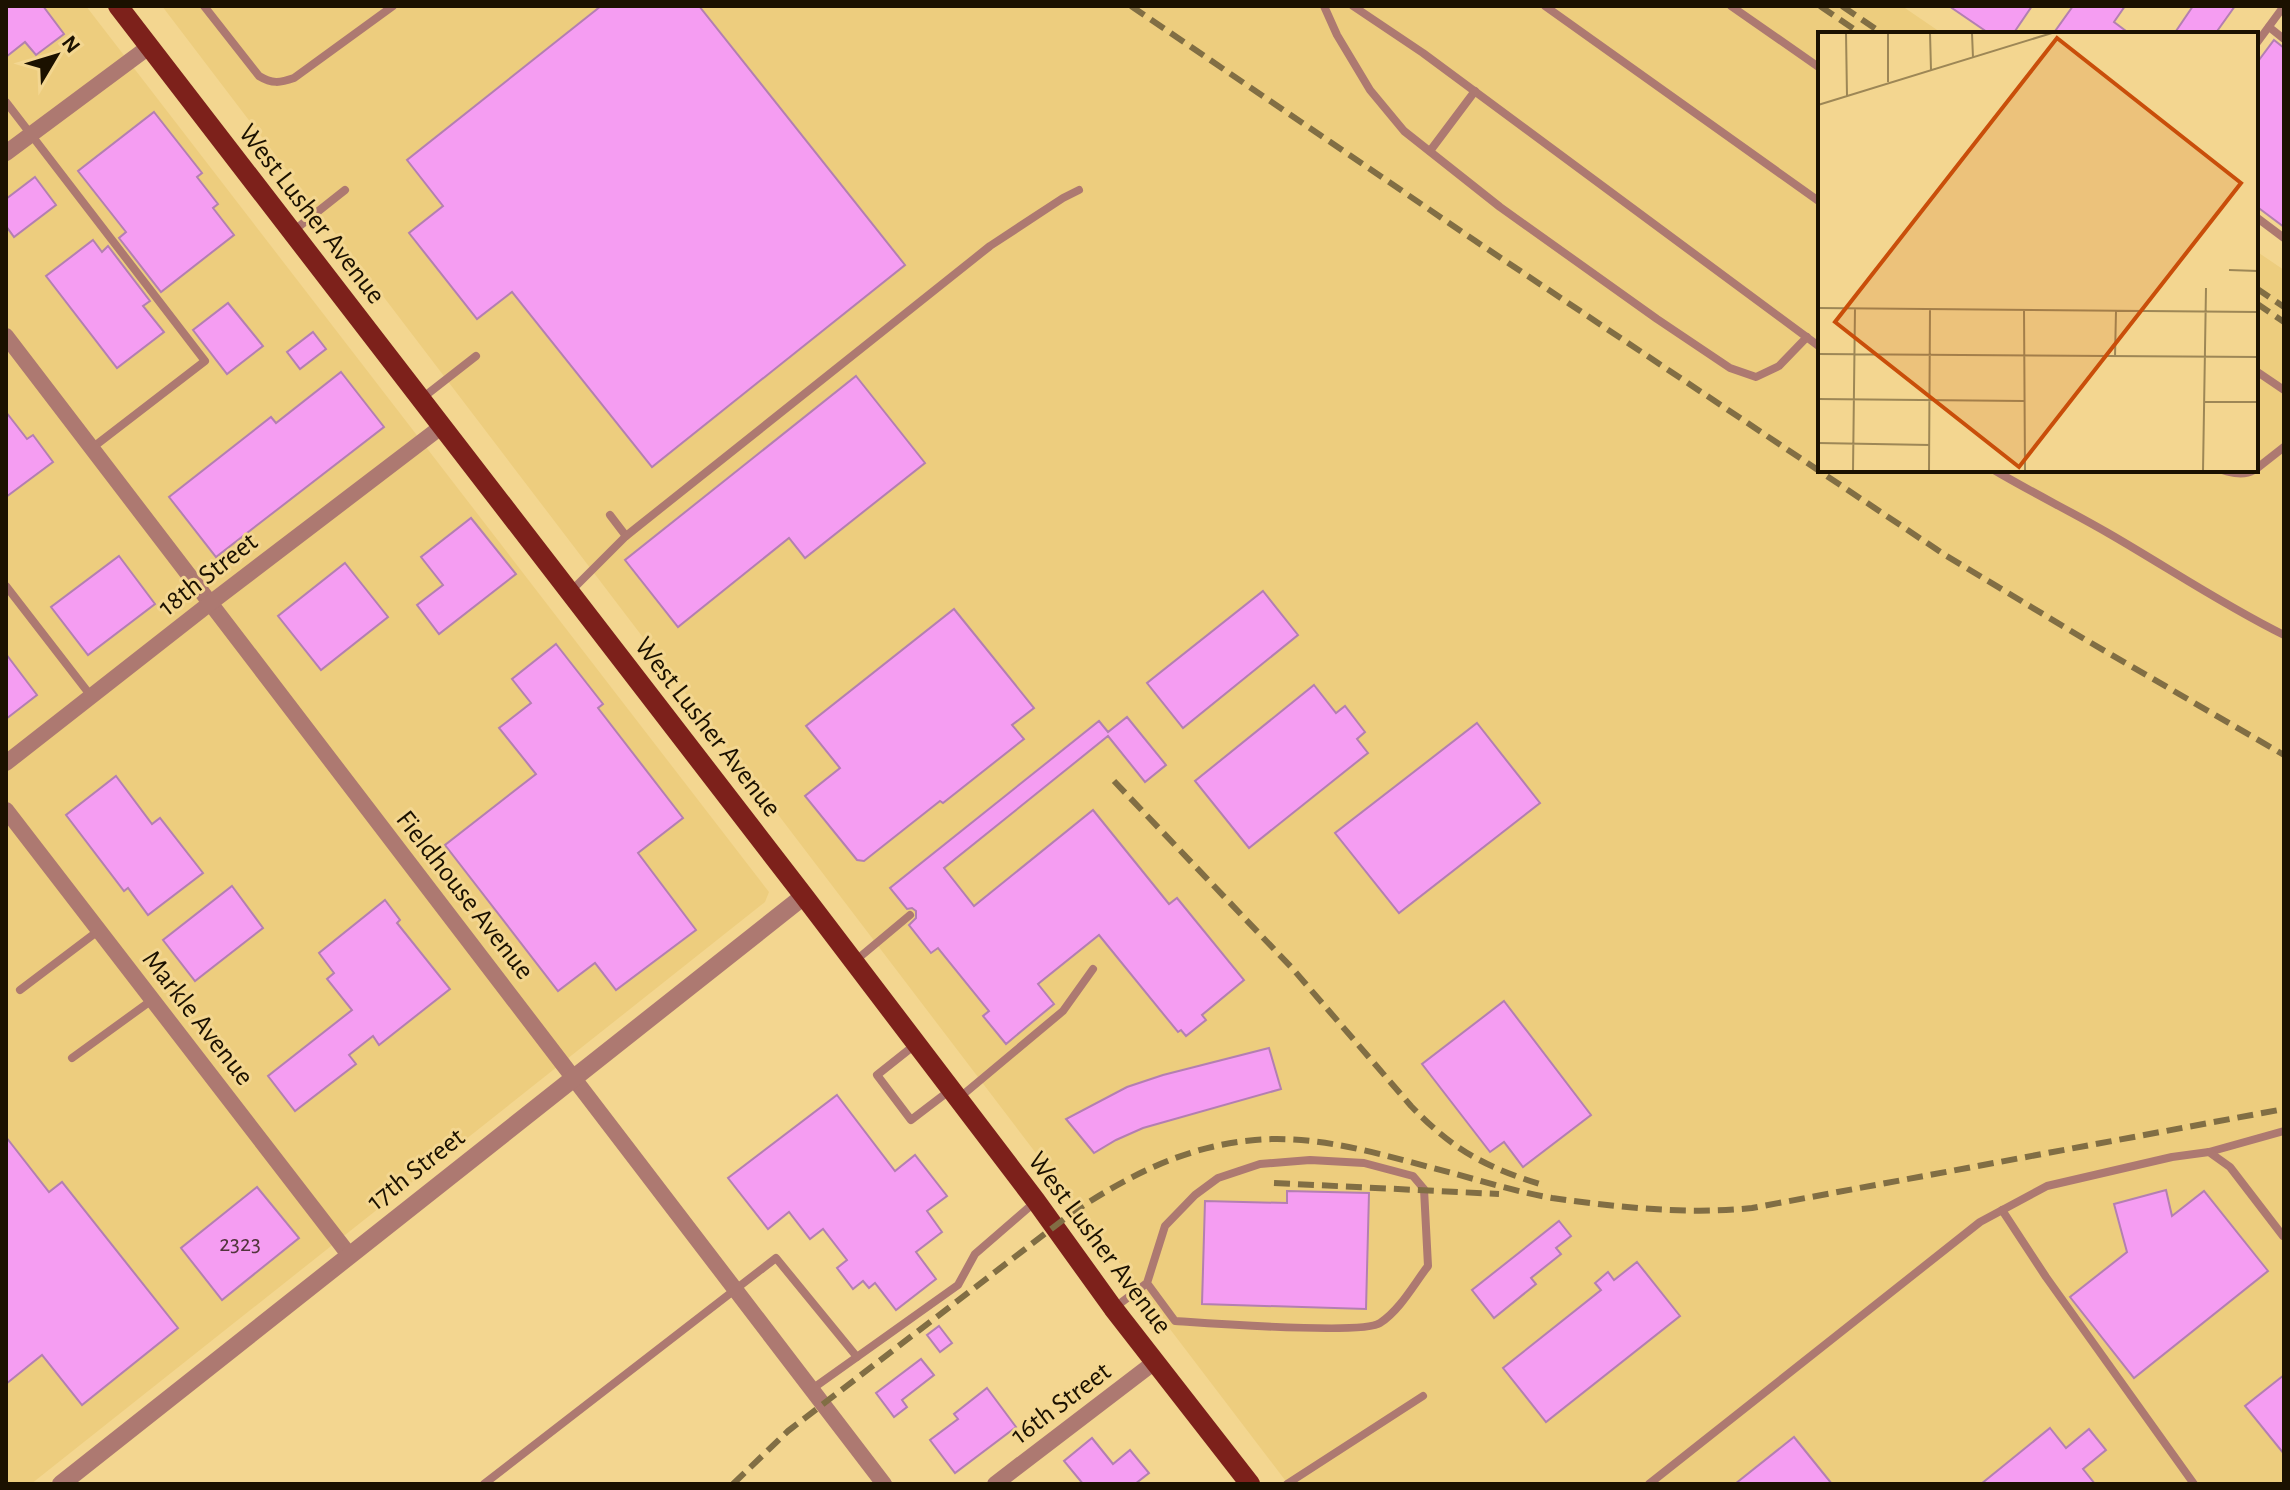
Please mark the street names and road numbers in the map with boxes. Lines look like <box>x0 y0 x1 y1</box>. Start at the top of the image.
street label: West Lusher Avenue <box>233 119 390 309</box>
street label: 18th Street <box>154 528 263 622</box>
street label: West Lusher Avenue <box>629 632 786 822</box>
street label: Fieldhouse Avenue <box>390 806 539 985</box>
street label: Markle Avenue <box>136 946 258 1091</box>
street label: 17th Street <box>362 1123 470 1216</box>
street label: West Lusher Avenue <box>1022 1147 1177 1339</box>
street label: 16th Street <box>1006 1357 1116 1450</box>

